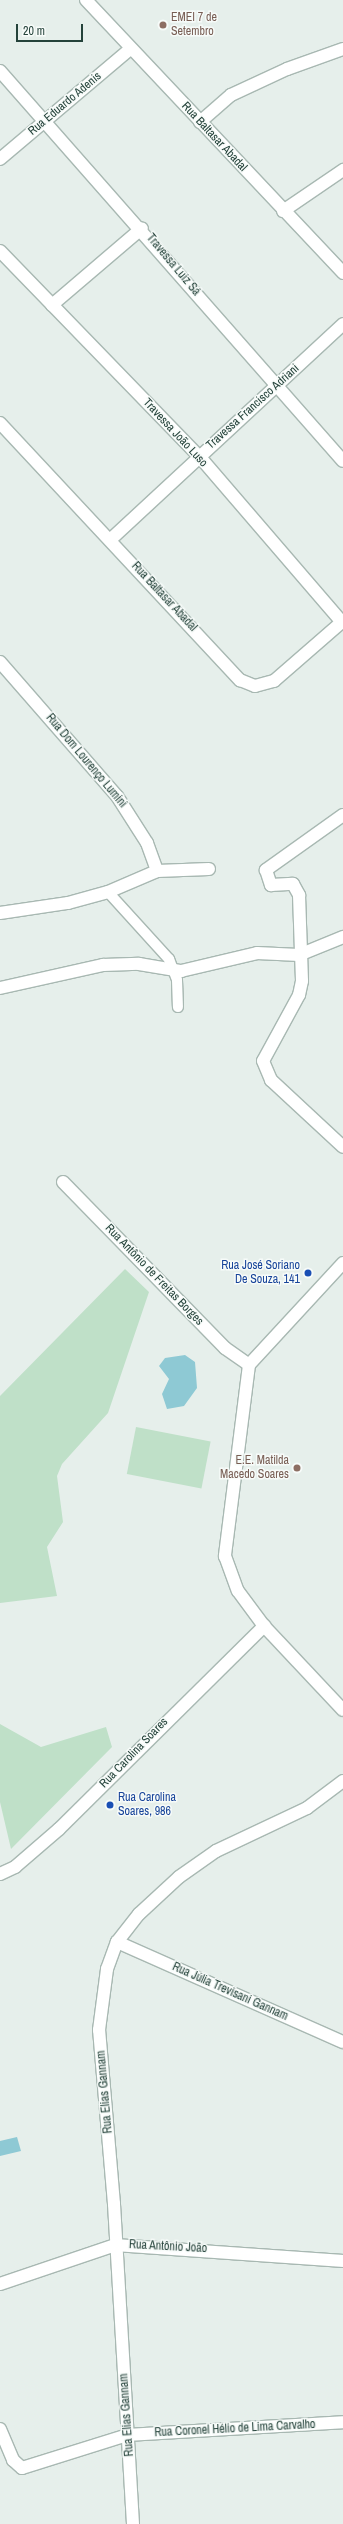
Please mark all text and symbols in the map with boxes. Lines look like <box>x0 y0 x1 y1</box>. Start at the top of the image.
place label: EMEI 7 de Setembro <box>171 11 217 39</box>
scale bar <box>18 16 85 42</box>
marker: EMEI 7 de Setembro <box>158 20 168 30</box>
text: 20 m <box>23 23 45 39</box>
street label: Rua Eduardo Adenis <box>25 69 105 139</box>
street label: Rua Baltasar Abadal <box>178 99 250 175</box>
street label: Travessa Luiz Sá <box>143 231 203 299</box>
street label: Travessa Francisco Adriani <box>203 361 303 453</box>
street label: Travessa João Luso <box>140 396 210 470</box>
street label: Rua Baltasar Abadal <box>128 559 200 635</box>
street label: Rua Dom Lourenço Lumini <box>43 711 129 811</box>
street label: Rua Antônio de Freitas Borges <box>102 1221 206 1329</box>
place label: Rua José Soriano De Souza, 141 <box>221 1259 300 1287</box>
marker: Rua José Soriano De Souza, 141 <box>303 1268 313 1278</box>
place label: E.E. Matilda Macedo Soares <box>220 1454 289 1482</box>
marker: E.E. Matilda Macedo Soares <box>292 1463 302 1473</box>
street label: Rua Carolina Soares <box>97 1715 171 1791</box>
place label: Rua Carolina Soares, 986 <box>118 1791 176 1819</box>
marker: Rua Carolina Soares, 986 <box>105 1800 115 1810</box>
street label: Rua Júlia Trevisani Gannam <box>170 1960 290 2024</box>
street label: Rua Elias Gannam <box>94 2050 116 2134</box>
street label: Rua Antônio João <box>128 2238 208 2256</box>
street label: Rua Elias Gannam <box>117 2373 137 2457</box>
street label: Rua Coronel Hélio de Lima Carvalho <box>154 2418 316 2440</box>

